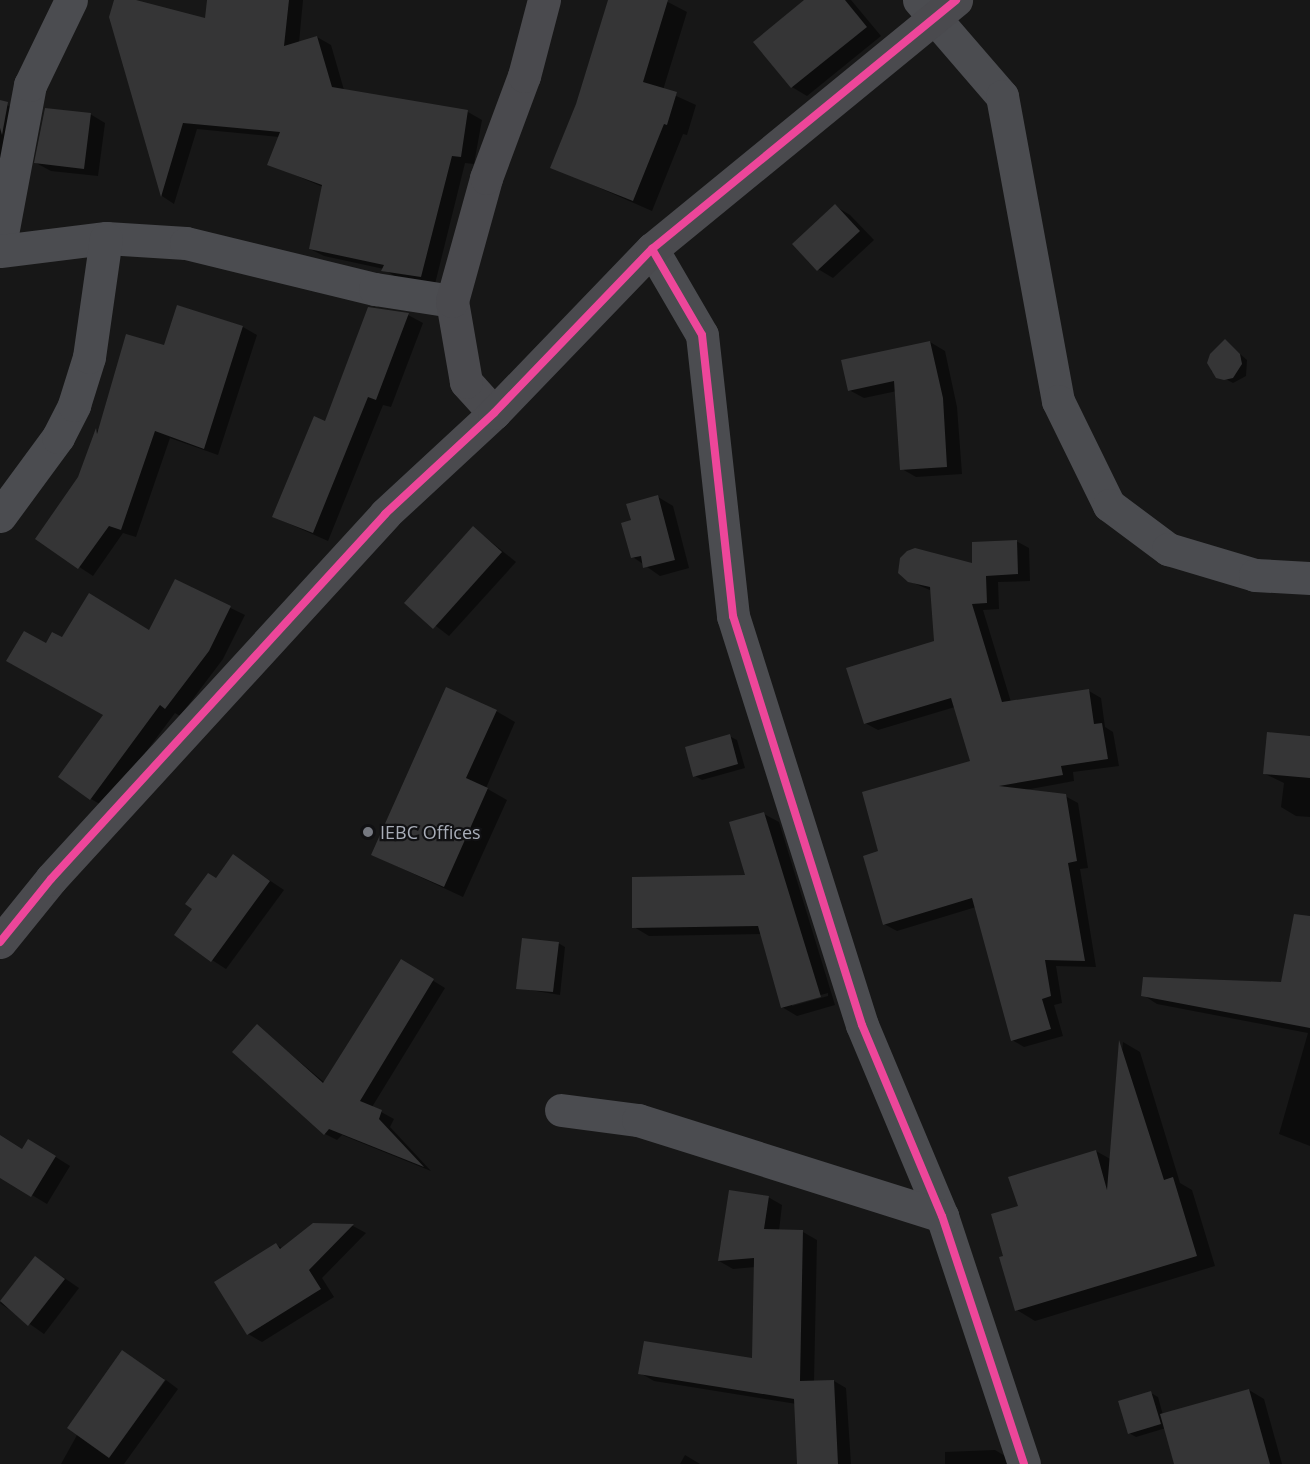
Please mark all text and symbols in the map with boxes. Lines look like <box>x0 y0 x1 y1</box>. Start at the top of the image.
place label: IEBC Offices <box>380 821 481 843</box>
marker: IEBC Offices <box>361 825 375 839</box>

